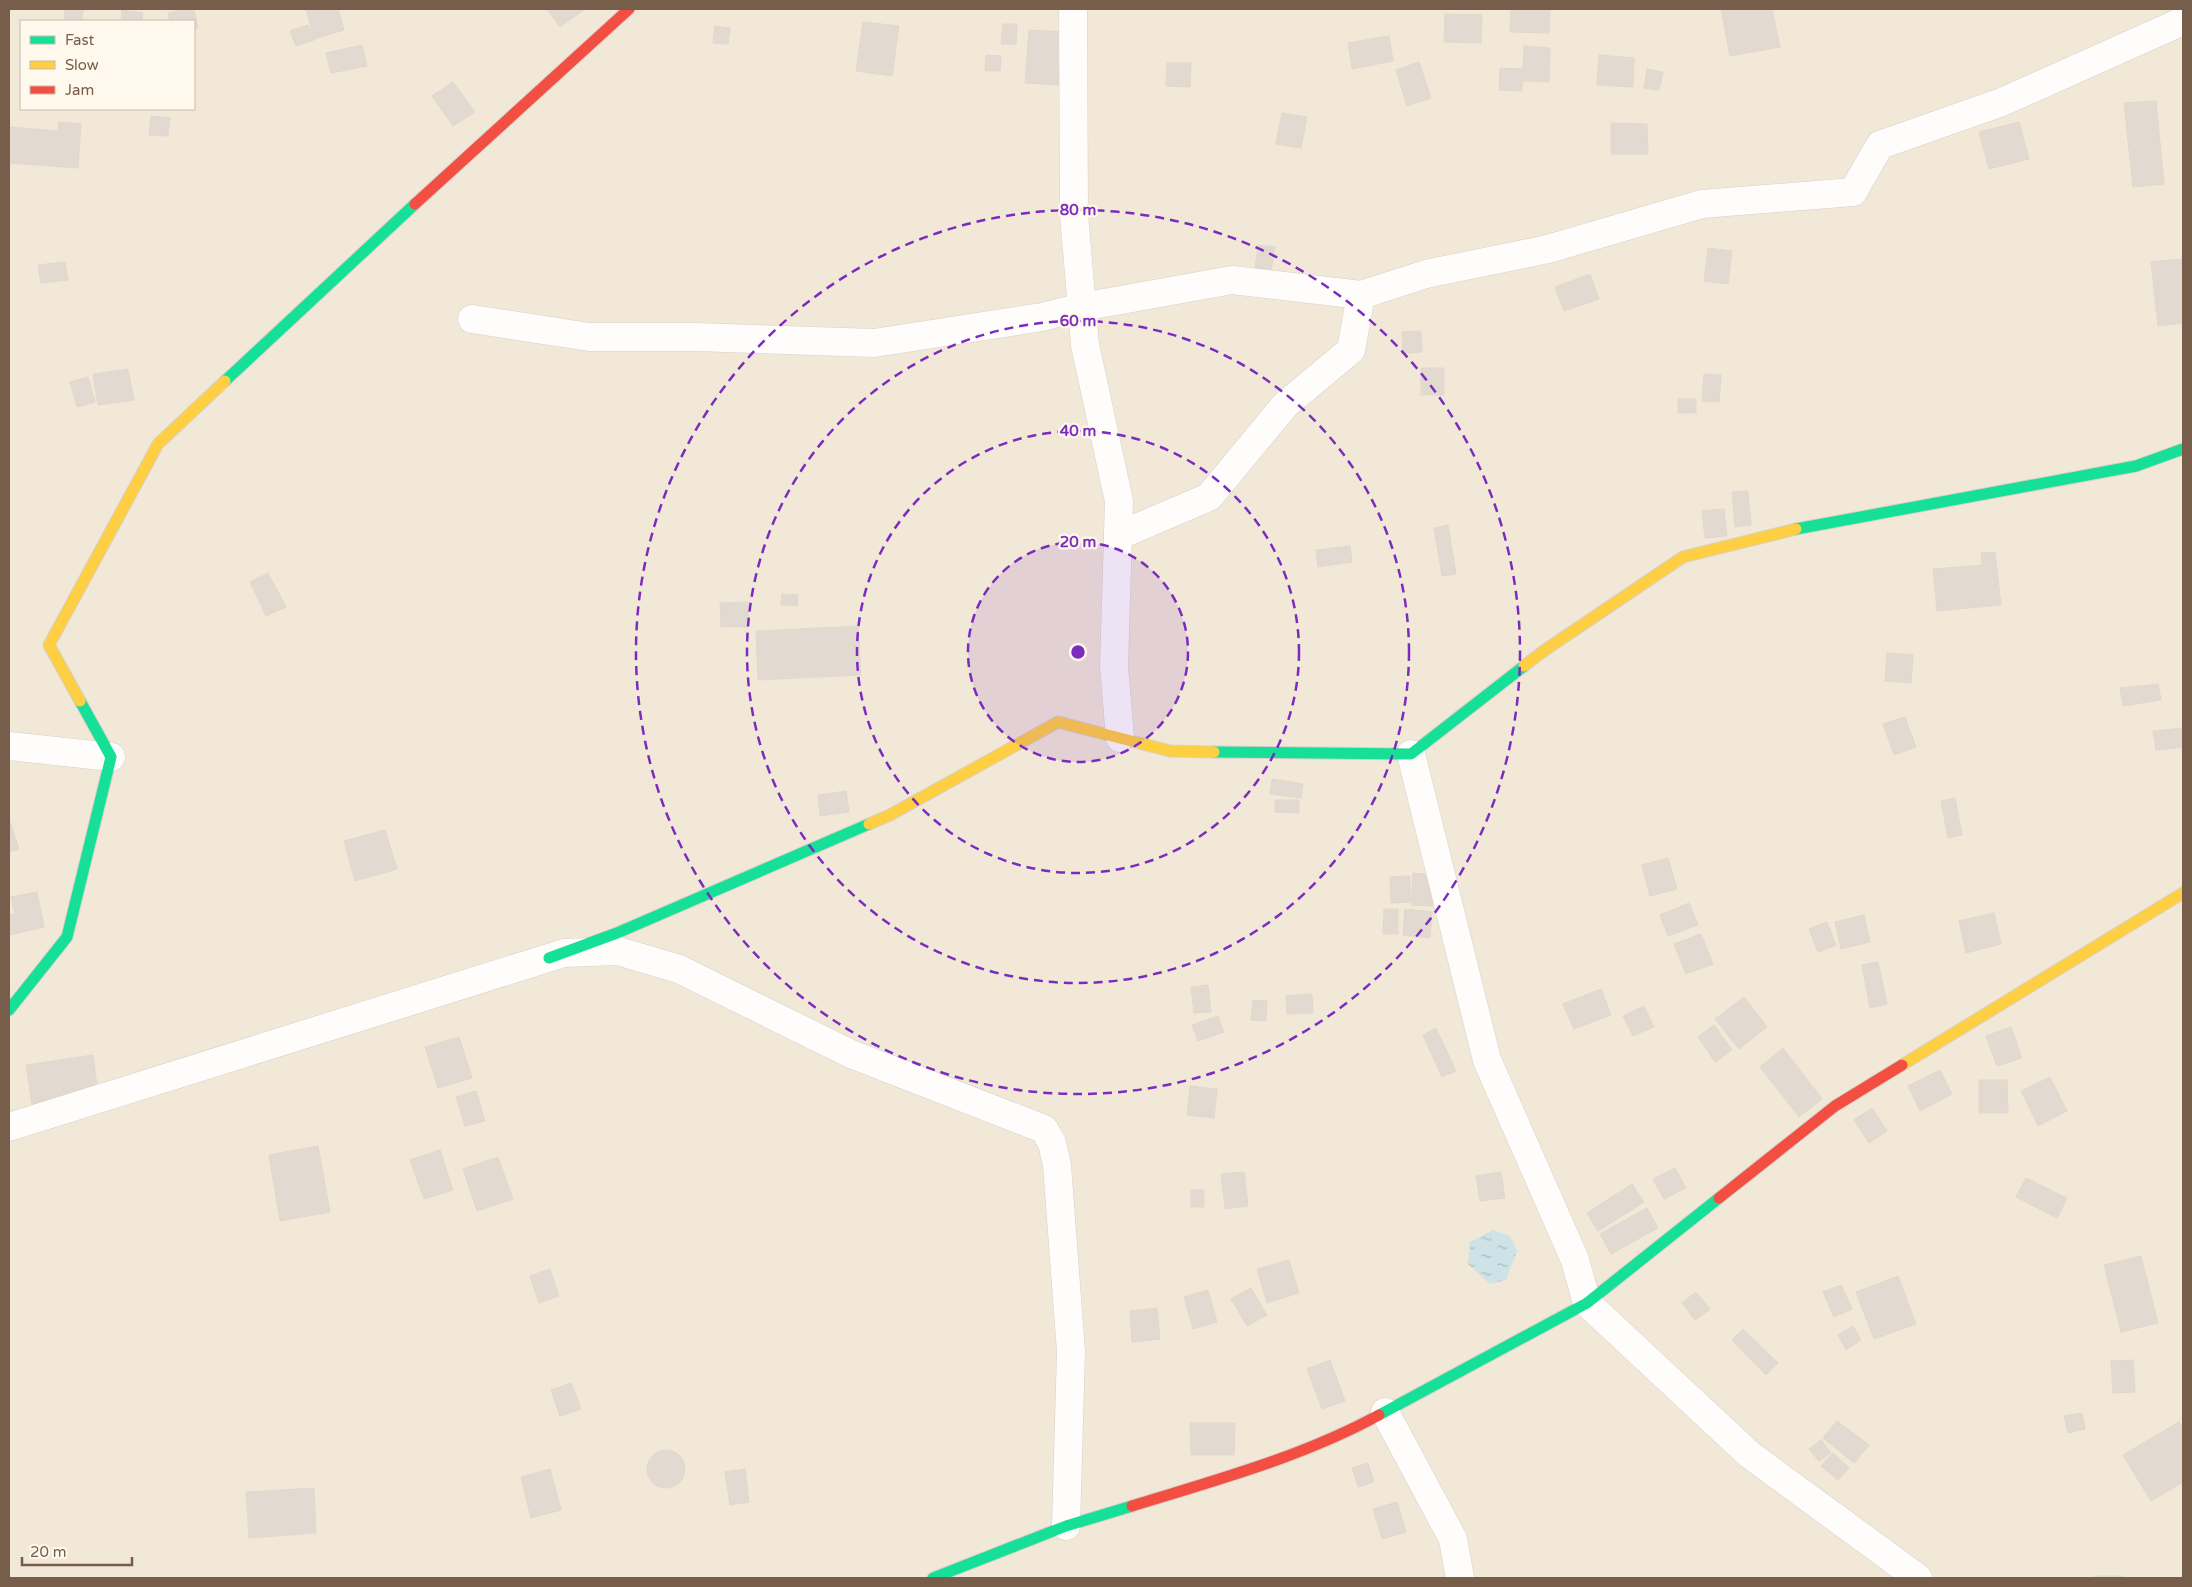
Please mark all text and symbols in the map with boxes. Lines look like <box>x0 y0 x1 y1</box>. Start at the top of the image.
legend <box>20 20 195 110</box>
text: Fast <box>65 31 95 49</box>
text: Slow <box>65 56 99 74</box>
text: Jam <box>65 81 94 99</box>
text: 80 m <box>1060 201 1096 219</box>
text: 60 m <box>1060 312 1096 330</box>
text: 40 m <box>1060 422 1096 440</box>
text: 20 m <box>1060 533 1096 551</box>
centre of rings <box>1069 643 1087 661</box>
scale bar <box>22 1534 132 1566</box>
text: 20 m <box>30 1543 67 1561</box>

